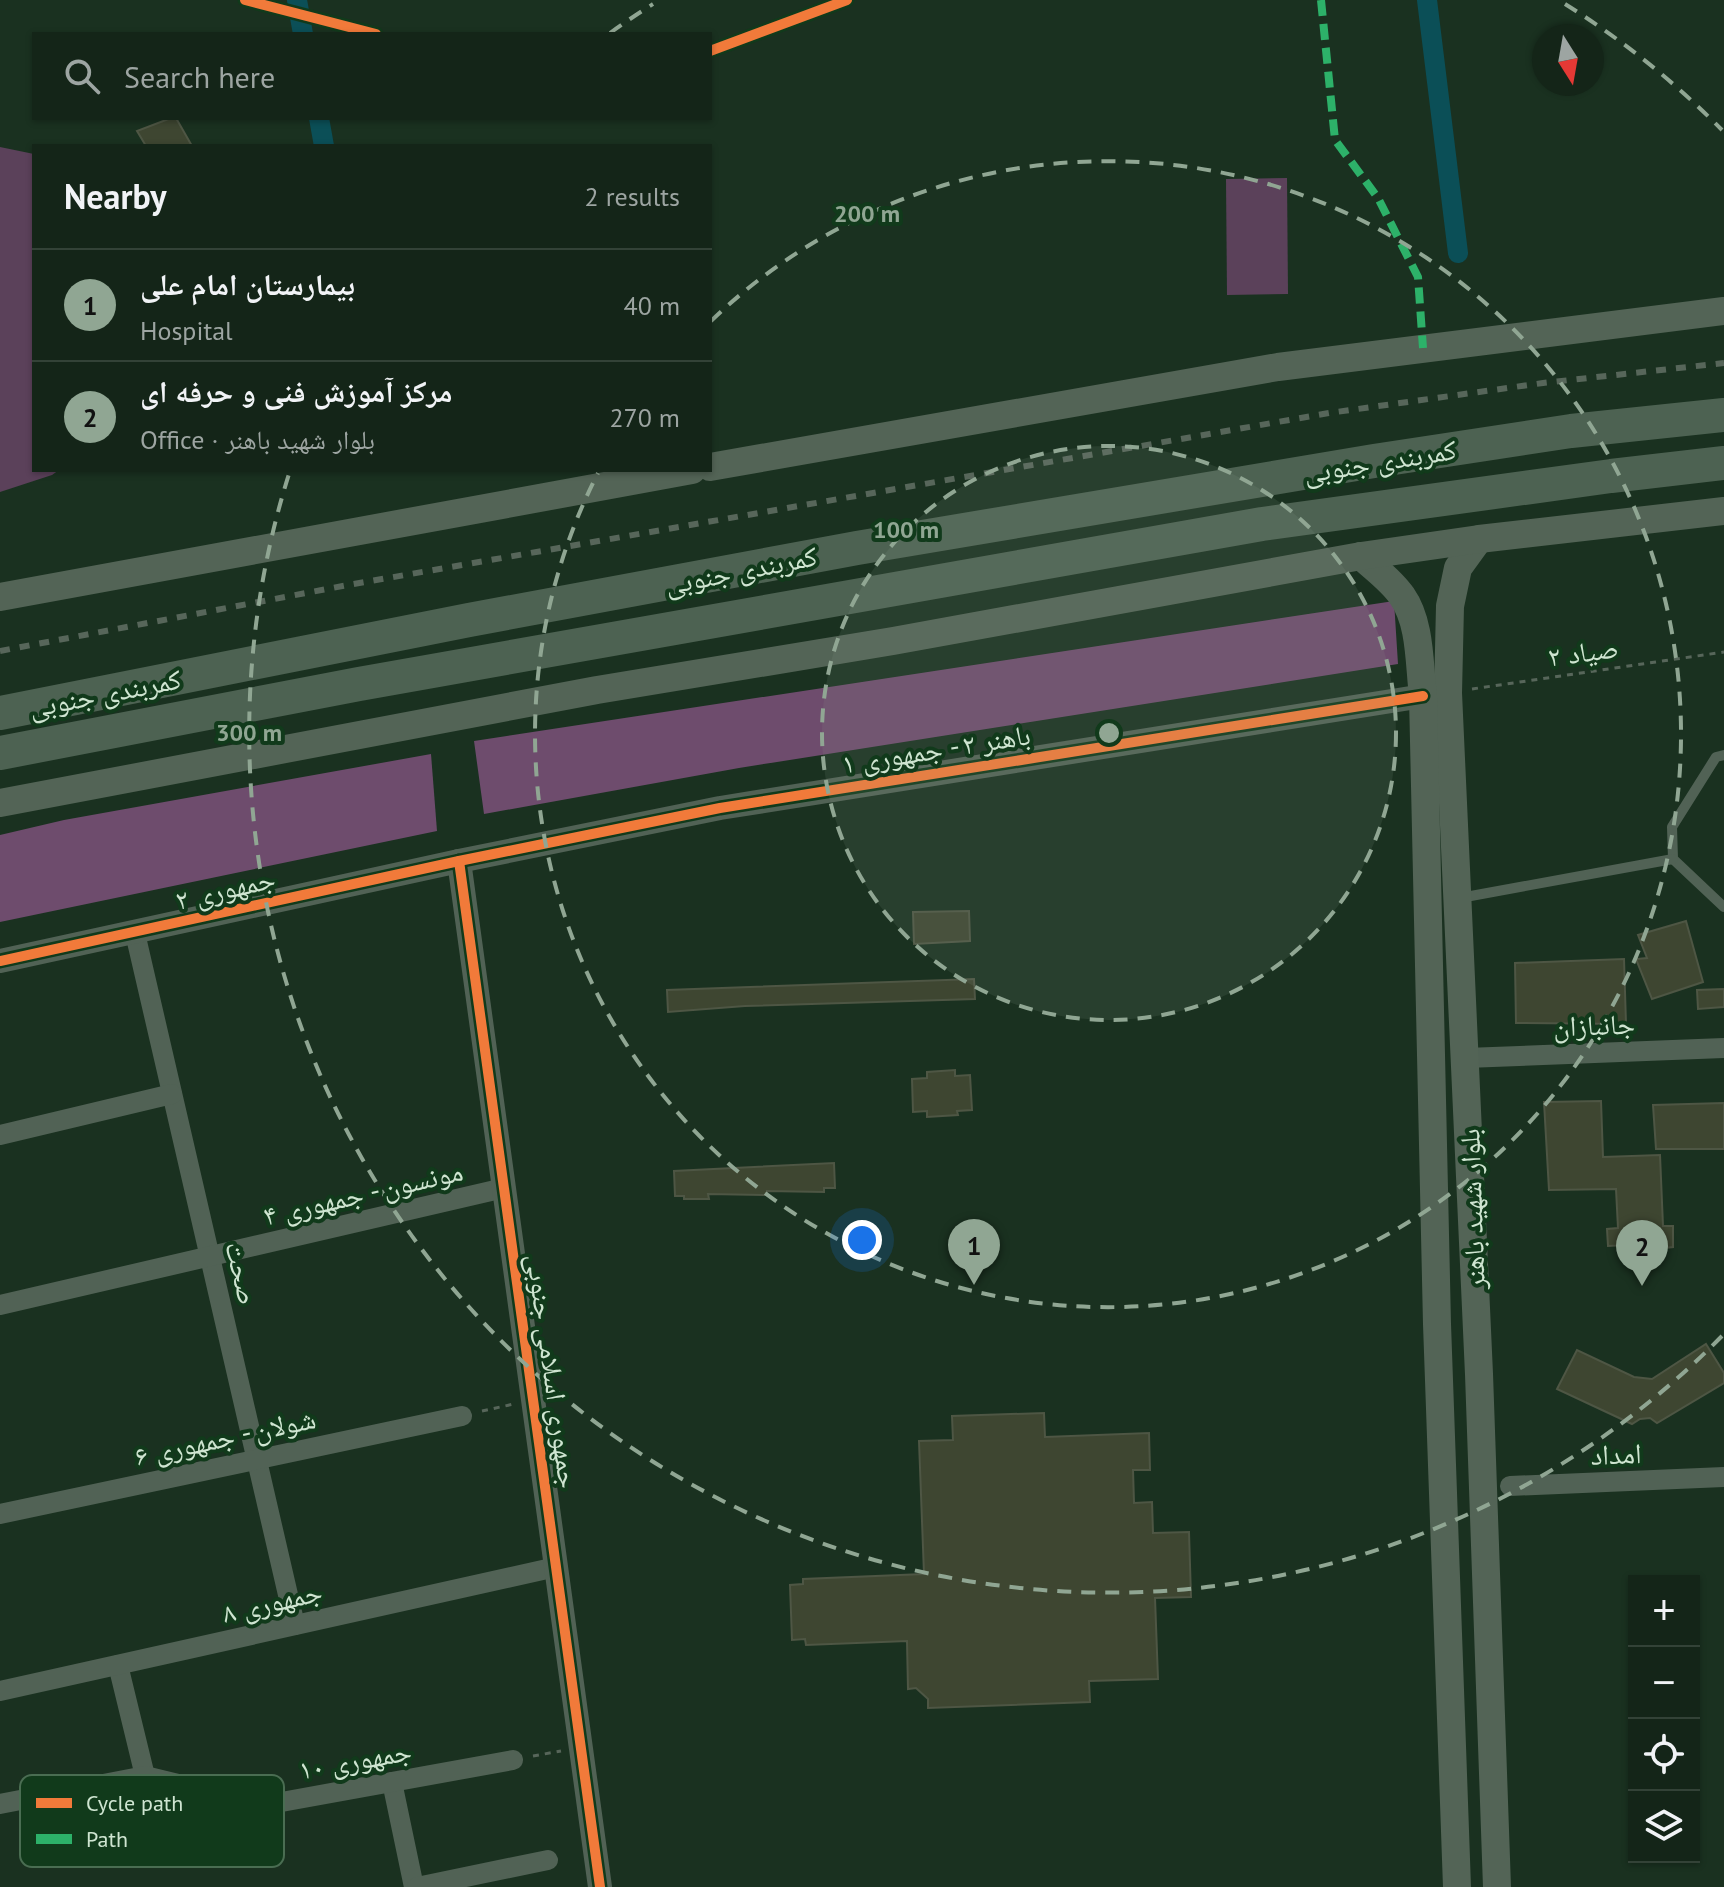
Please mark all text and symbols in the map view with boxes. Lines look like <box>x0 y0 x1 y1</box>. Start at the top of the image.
north arrow <box>1532 24 1604 96</box>
search box <box>32 32 712 120</box>
icon: search <box>60 54 104 98</box>
text: Search here <box>124 57 275 96</box>
text: Nearby <box>64 174 166 218</box>
text: 2 results <box>585 180 680 213</box>
text: 200 m <box>834 198 900 229</box>
text: بیمارستان امام علی <box>140 264 355 303</box>
text: 1 <box>83 289 97 322</box>
text: 40 m <box>624 289 680 322</box>
text: Hospital <box>140 314 233 347</box>
text: مرکز آموزش فنی و حرفه ای <box>140 371 453 410</box>
text: 2 <box>83 401 97 434</box>
text: 270 m <box>609 401 680 434</box>
text: Office · بلوار شهید باهنر <box>140 423 375 456</box>
street label: کمربندی جنوبی <box>1301 430 1459 491</box>
text: 100 m <box>873 514 939 545</box>
street label: کمربندی جنوبی <box>662 537 821 602</box>
street label: صیاد ۲ <box>1545 628 1621 675</box>
street label: کمربندی جنوبی <box>26 660 185 725</box>
street label: باهنر ۲ - جمهوری ۱ <box>839 715 1033 782</box>
text: 300 m <box>216 717 282 748</box>
centre of rings <box>1095 719 1123 747</box>
street label: جمهوری ۲ <box>171 859 278 918</box>
street label: جانبازان <box>1552 1005 1635 1044</box>
street label: بلوار شهید باهنر <box>1450 1128 1493 1291</box>
street label: مونسون - جمهوری ۴ <box>260 1152 466 1233</box>
pin: 1 <box>948 1219 1000 1285</box>
your location <box>842 1220 882 1260</box>
pin: 2 <box>1616 1220 1668 1286</box>
street label: صحت <box>217 1238 268 1308</box>
street label: جمهوری اسلامی جنوبی <box>519 1251 588 1491</box>
street label: شولان - جمهوری ۶ <box>131 1399 319 1474</box>
street label: امداد <box>1590 1434 1642 1473</box>
street label: جمهوری ۸ <box>218 1572 325 1631</box>
map controls <box>1628 1575 1700 1863</box>
button: + <box>1628 1575 1700 1647</box>
button: − <box>1628 1647 1700 1719</box>
button: locate <box>1628 1719 1700 1791</box>
street label: جمهوری ۱۰ <box>296 1731 414 1788</box>
legend <box>20 1775 284 1867</box>
text: Cycle path <box>86 1789 183 1817</box>
button: layers <box>1628 1791 1700 1863</box>
text: Path <box>86 1825 128 1853</box>

